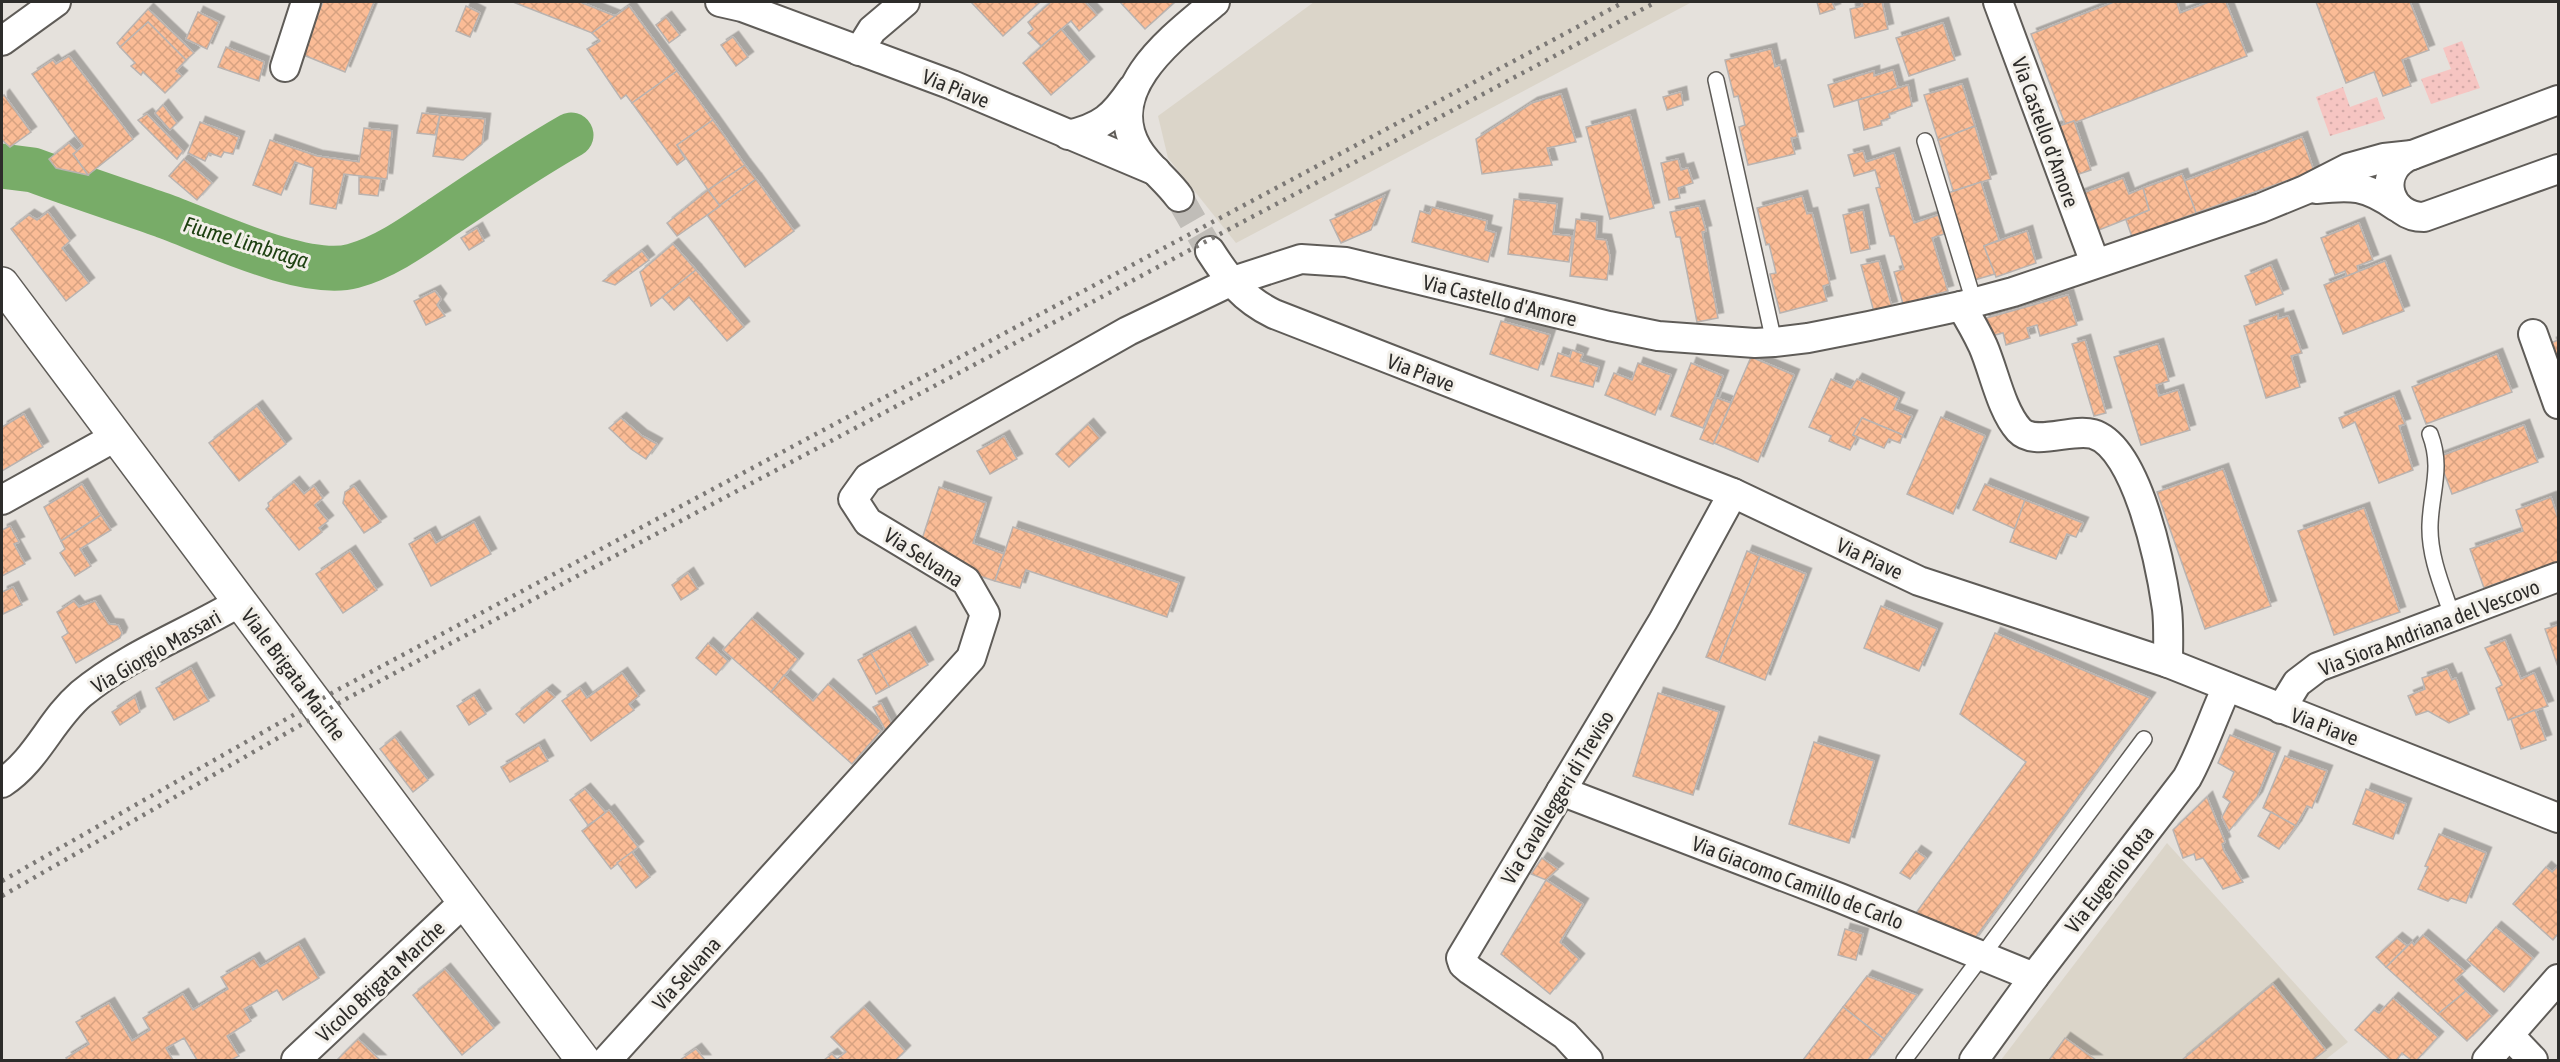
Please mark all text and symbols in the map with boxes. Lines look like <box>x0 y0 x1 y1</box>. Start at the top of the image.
street label: Via Castello d'Amore <box>2008 54 2084 210</box>
street label: Via Piave <box>919 64 993 112</box>
water label: Fiume Limbraga <box>180 211 312 273</box>
street label: Via Castello d'Amore <box>1421 269 1579 331</box>
street label: Via Piave <box>1384 348 1458 396</box>
street label: Via Selvana <box>880 523 968 591</box>
street label: Via Piave <box>1833 532 1907 584</box>
street label: Via Siora Andriana del Vescovo <box>2315 574 2543 680</box>
street label: Via Giorgio Massari <box>87 604 225 698</box>
street label: Viale Brigata Marche <box>237 604 351 744</box>
street label: Via Piave <box>2288 702 2362 750</box>
street label: Via Cavalleggeri di Treviso <box>1496 706 1618 888</box>
street label: Via Eugenio Rota <box>2060 821 2158 937</box>
street label: Via Giacomo Camillo de Carlo <box>1689 831 1907 933</box>
street label: Vicolo Brigata Marche <box>311 915 449 1047</box>
street label: Via Selvana <box>647 932 725 1014</box>

